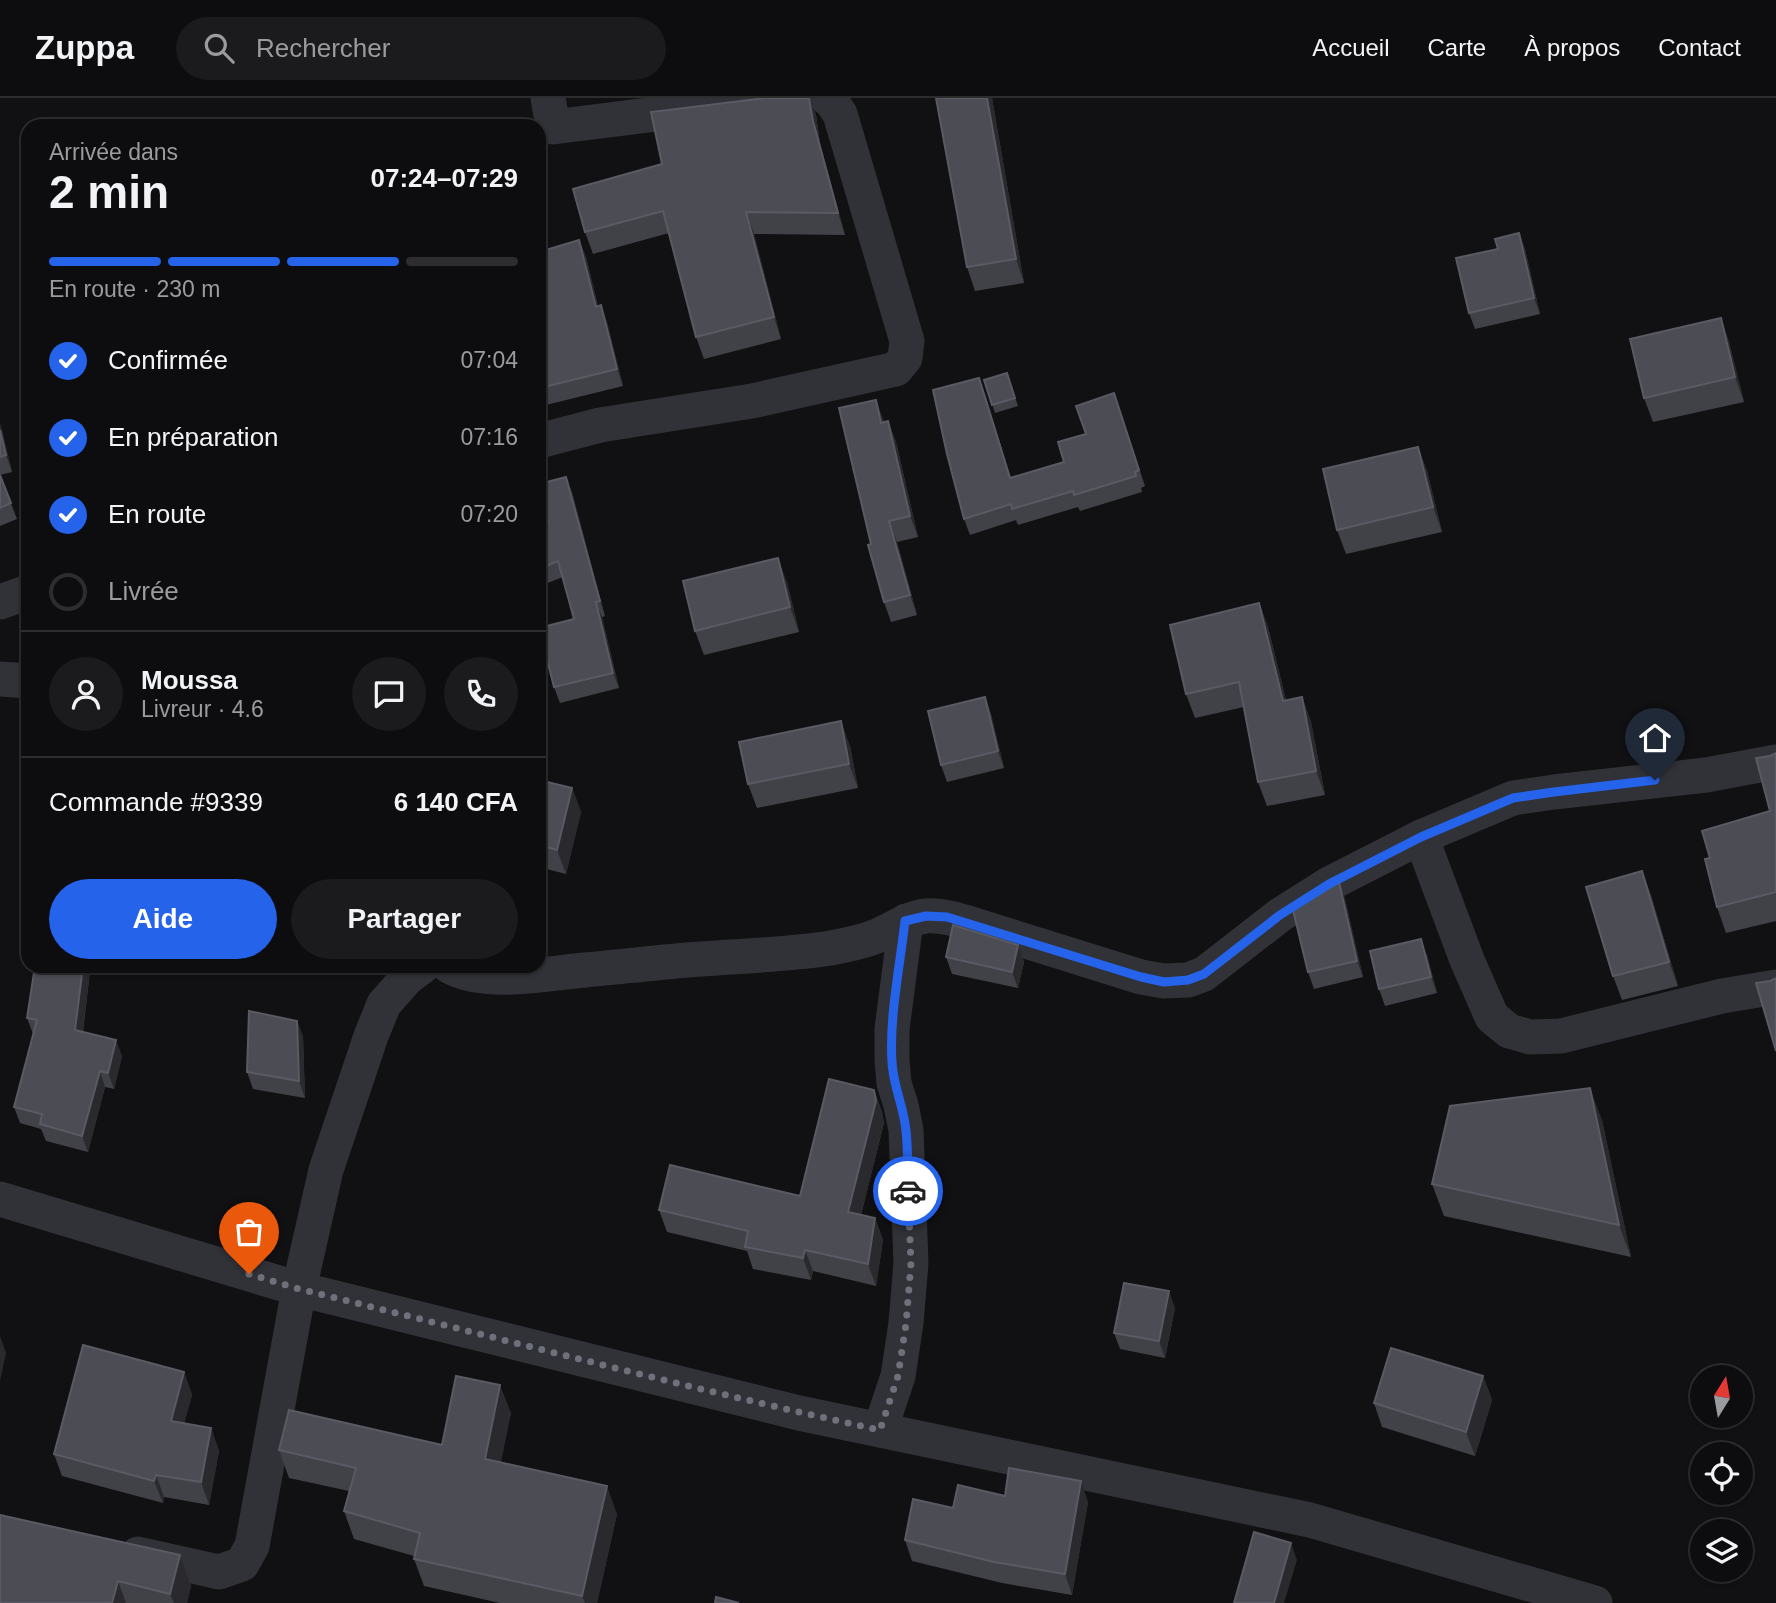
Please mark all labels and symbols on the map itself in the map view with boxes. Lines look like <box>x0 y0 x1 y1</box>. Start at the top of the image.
pin <box>1625 708 1685 780</box>
courier <box>873 1156 943 1226</box>
pin <box>219 1202 279 1274</box>
north arrow <box>1690 1365 1754 1428</box>

